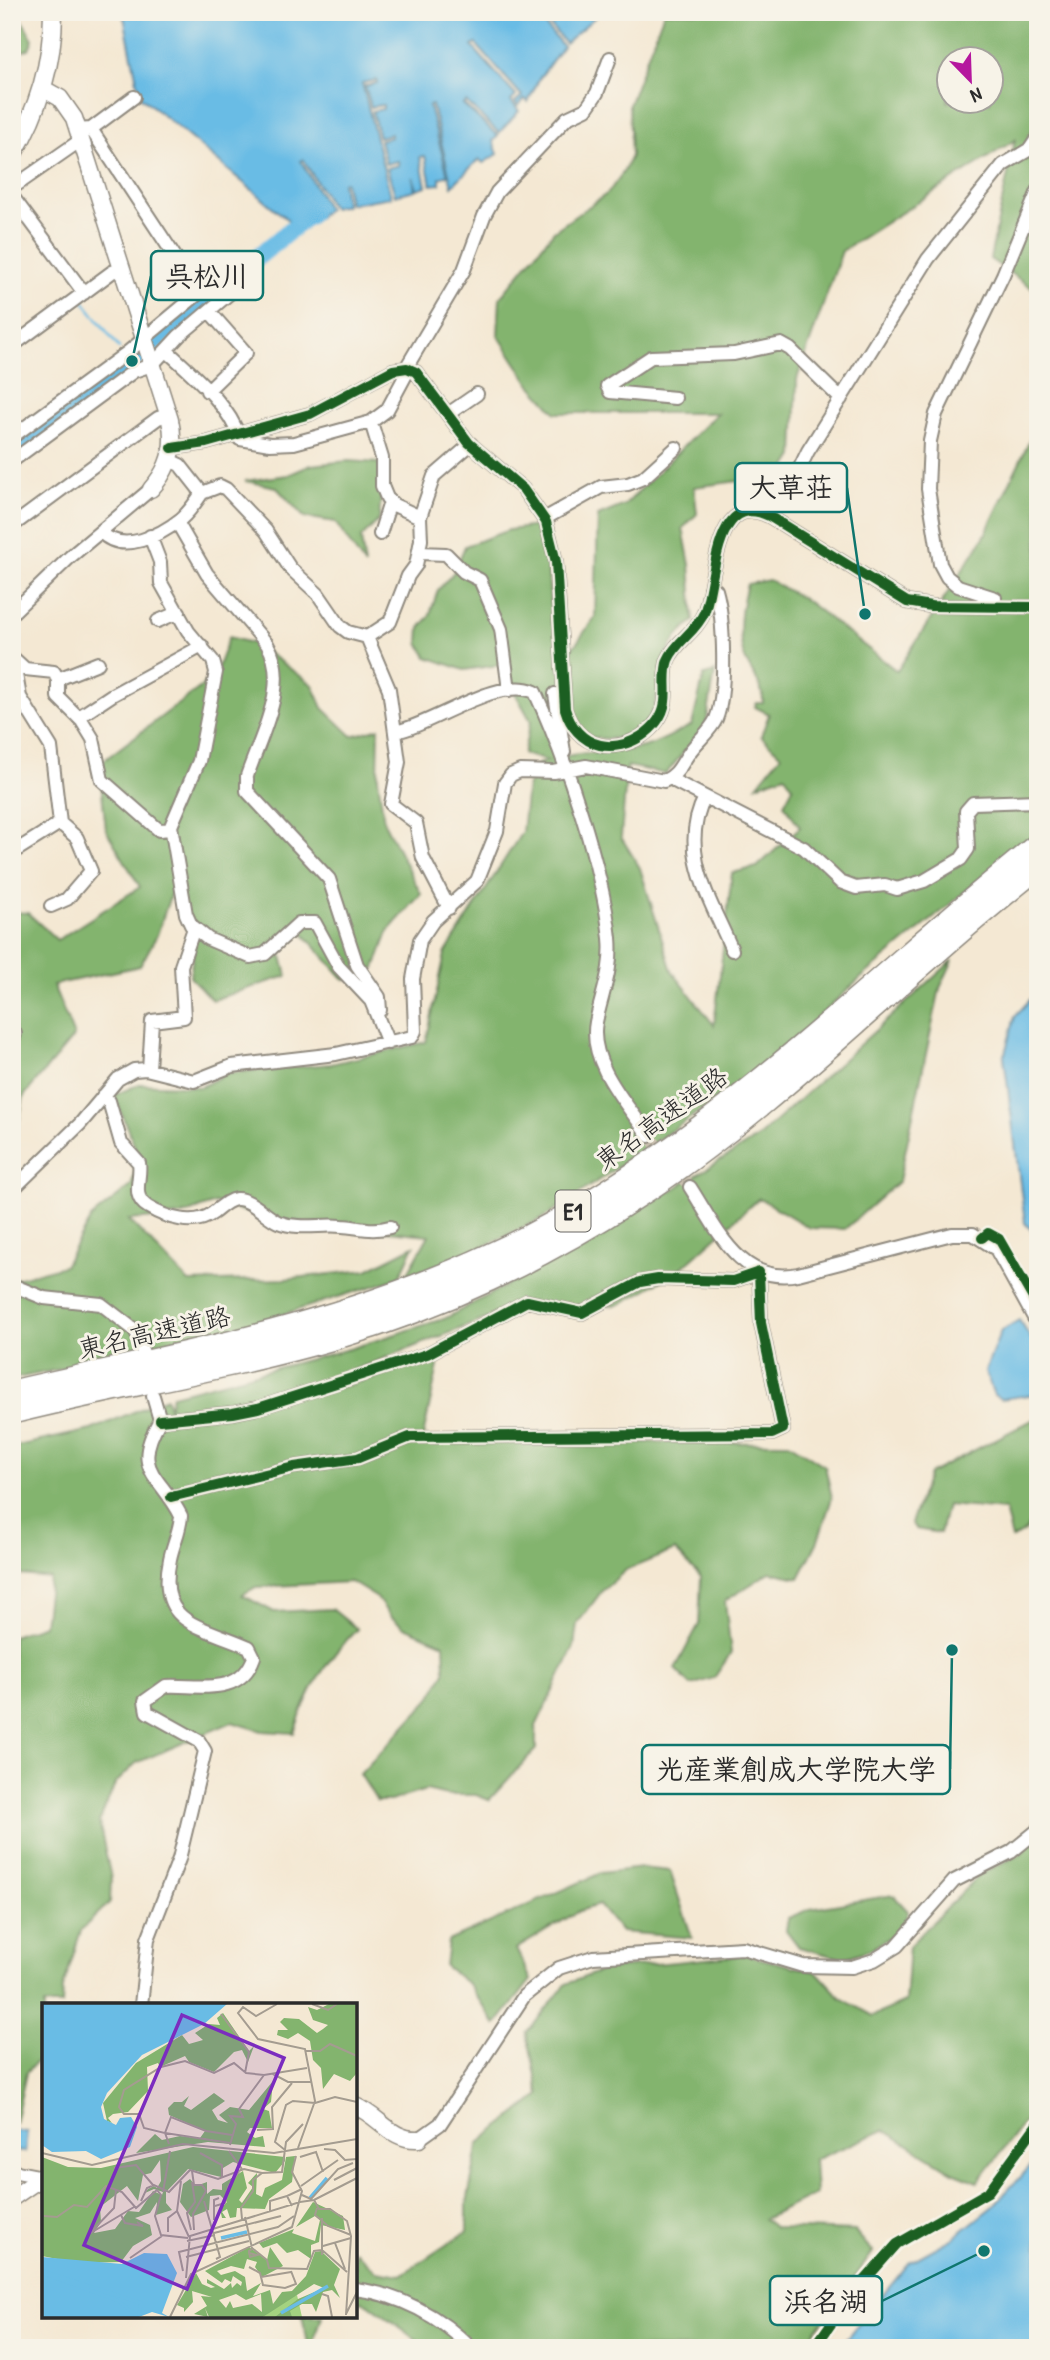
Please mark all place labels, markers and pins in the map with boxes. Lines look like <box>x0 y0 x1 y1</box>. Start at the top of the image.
callout: 呉松川 <box>151 251 263 300</box>
callout: 大草荘 <box>735 463 847 512</box>
callout: 光産業創成大学院大学 <box>642 1745 950 1794</box>
callout: 浜名湖 <box>770 2276 882 2325</box>

